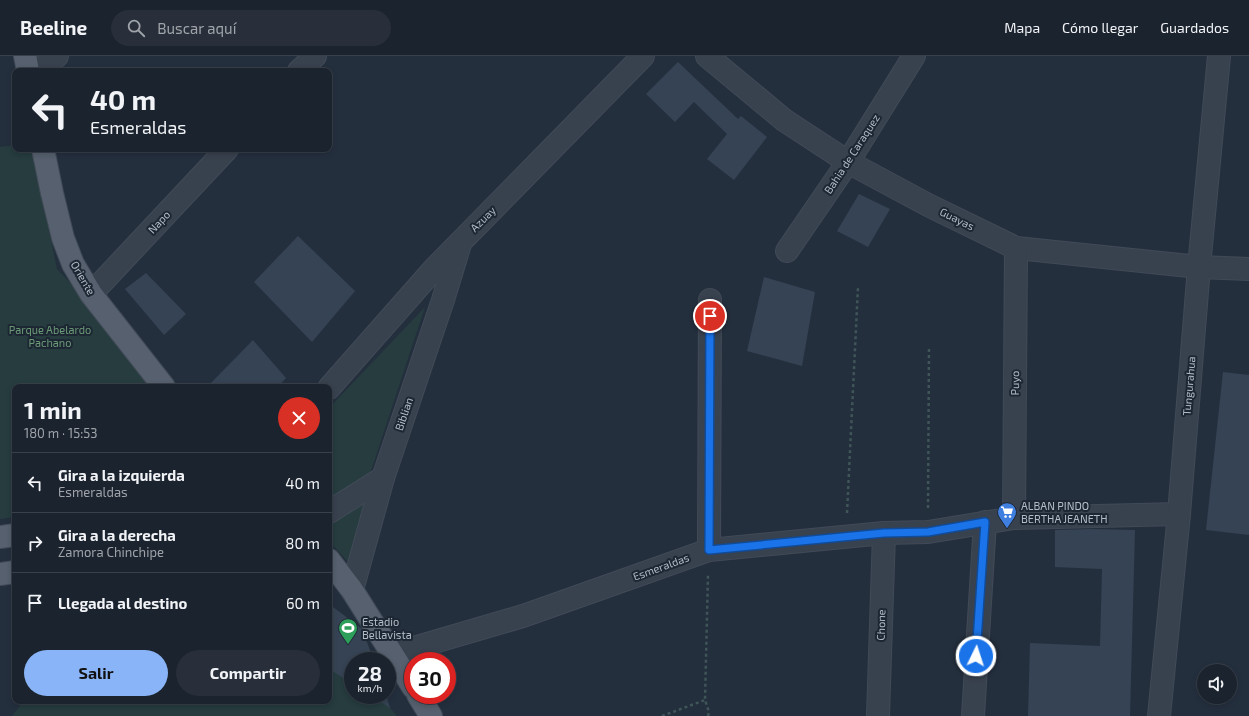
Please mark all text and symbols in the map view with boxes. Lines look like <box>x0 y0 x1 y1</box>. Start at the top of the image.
search box <box>111 10 391 46</box>
text: Beeline <box>20 16 87 39</box>
icon: search <box>125 17 147 39</box>
text: Buscar aquí <box>157 19 236 37</box>
text: Mapa <box>1004 19 1040 36</box>
text: Cómo llegar <box>1062 19 1138 36</box>
text: Guardados <box>1160 19 1229 36</box>
text: 40 m <box>90 82 156 116</box>
icon: left <box>24 84 76 136</box>
street label: Bahia de Caraquez <box>821 111 882 196</box>
text: Esmeraldas <box>90 116 186 138</box>
street label: Azuay <box>467 203 498 234</box>
street label: Guayas <box>938 205 977 233</box>
street label: Napo <box>145 208 172 236</box>
street label: Oriente <box>69 259 98 297</box>
pin <box>693 299 727 333</box>
icon: arrive <box>699 305 721 327</box>
park label: Parque Abelardo Pachano <box>9 323 91 349</box>
street label: Tungurahua <box>1179 356 1198 416</box>
street label: Puyo <box>1008 370 1021 395</box>
text: 1 min <box>24 395 82 424</box>
street label: Biblian <box>392 396 415 432</box>
button: close <box>278 397 320 439</box>
text: 180 m · 15:53 <box>24 425 97 441</box>
text: Gira a la izquierda <box>58 466 185 484</box>
icon: left <box>24 472 46 494</box>
text: 40 m <box>285 474 320 492</box>
text: Esmeraldas <box>58 484 128 500</box>
place label: ALBAN PINDO BERTHA JEANETH <box>1021 499 1108 525</box>
supermarket icon: ALBAN PINDO BERTHA JEANETH <box>996 501 1018 529</box>
text: Gira a la derecha <box>58 526 176 544</box>
icon: right <box>24 532 46 554</box>
text: 80 m <box>285 534 320 552</box>
text: Zamora Chinchipe <box>58 544 164 560</box>
street label: Esmeraldas <box>631 550 691 583</box>
icon: arrive <box>24 592 46 614</box>
text: Llegada al destino <box>58 594 187 612</box>
text: 60 m <box>286 594 320 612</box>
street label: Chone <box>873 609 888 641</box>
place label: Estadio Bellavista <box>362 615 412 641</box>
sports icon: Estadio Bellavista <box>337 617 359 645</box>
position arrow <box>955 635 997 677</box>
button: Salir <box>24 650 168 696</box>
button: Compartir <box>176 650 320 696</box>
speed limit sign: 30 <box>404 652 456 704</box>
text: 28 <box>358 661 382 685</box>
map controls <box>1197 664 1237 704</box>
button: sound <box>1197 664 1237 704</box>
text: km/h <box>358 682 382 694</box>

